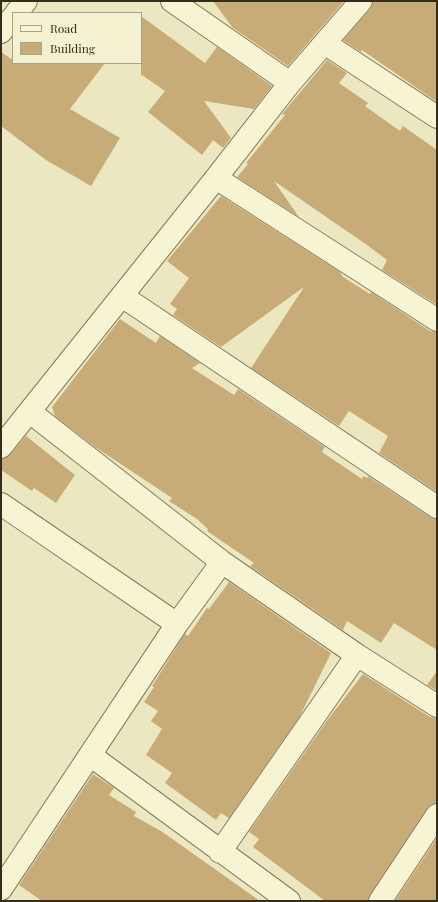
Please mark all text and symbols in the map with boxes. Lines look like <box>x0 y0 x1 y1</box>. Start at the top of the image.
legend <box>12 12 142 64</box>
text: Road <box>50 20 77 36</box>
text: Building <box>50 40 95 56</box>

